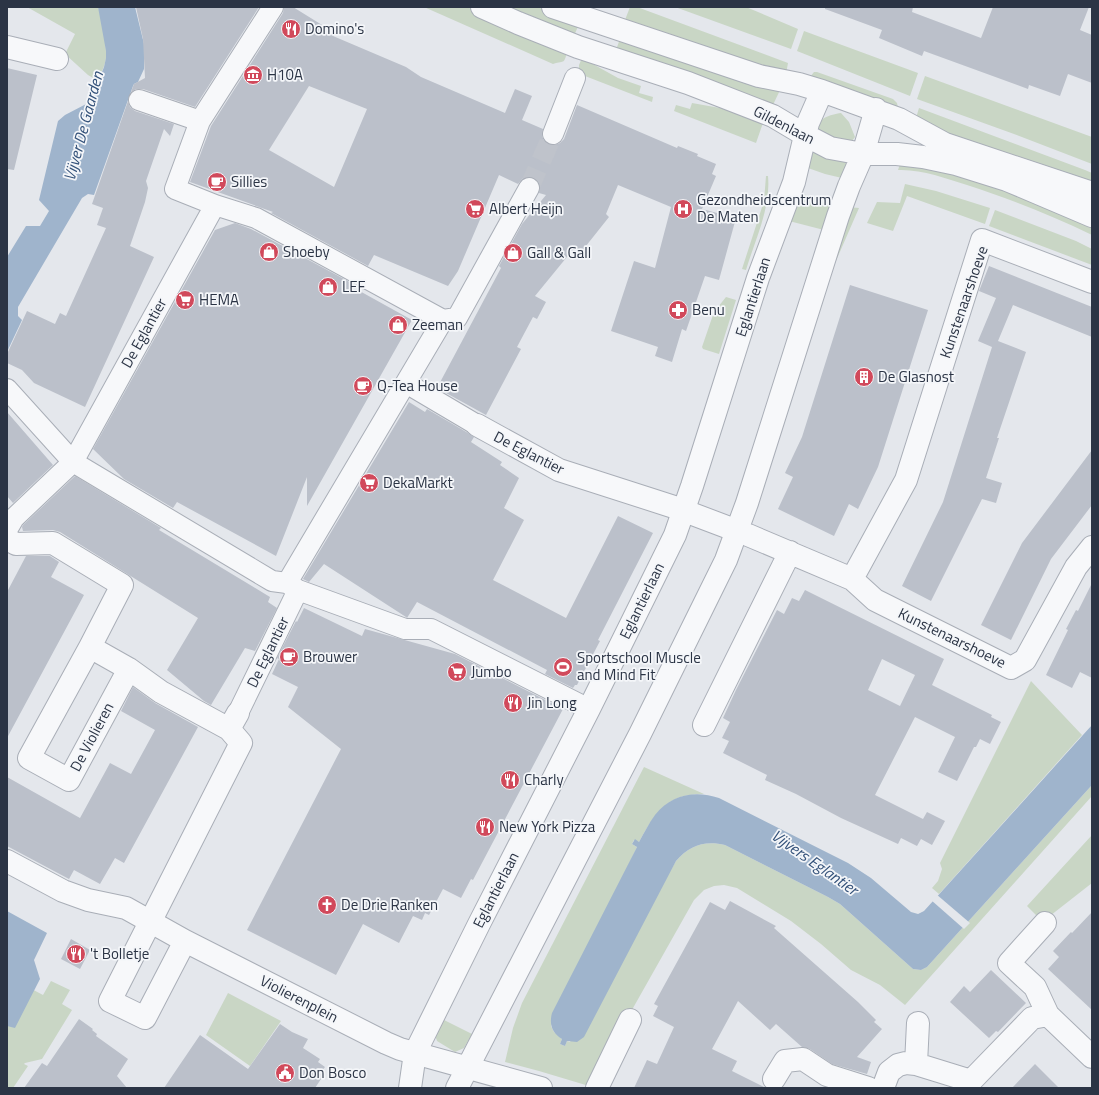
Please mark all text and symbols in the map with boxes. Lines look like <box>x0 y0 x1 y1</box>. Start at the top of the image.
place label: Domino's <box>305 17 364 40</box>
restaurant icon: Domino's <box>280 18 302 40</box>
place label: H10A <box>267 63 303 86</box>
museum icon: H10A <box>242 64 264 86</box>
water label: Vijver De Gaarden <box>57 68 109 183</box>
street label: Gildenlaan <box>750 99 819 150</box>
place label: Sillies <box>231 170 267 193</box>
cafe icon: Sillies <box>206 171 228 193</box>
place label: Gezondheidscentrum De Maten <box>697 188 831 228</box>
place label: Albert Heijn <box>489 197 563 220</box>
supermarket icon: Albert Heijn <box>464 198 486 220</box>
hospital icon: Gezondheidscentrum De Maten <box>672 198 694 220</box>
place label: Shoeby <box>283 240 330 263</box>
shop icon: Shoeby <box>258 241 280 263</box>
place label: Gall & Gall <box>527 241 591 264</box>
shop icon: Gall & Gall <box>502 242 524 264</box>
street label: Kunstenaarshoeve <box>934 243 994 361</box>
street label: Eglantierlaan <box>729 254 776 340</box>
place label: LEF <box>342 275 365 298</box>
shop icon: LEF <box>317 276 339 298</box>
place label: HEMA <box>199 288 239 311</box>
supermarket icon: HEMA <box>174 289 196 311</box>
street label: De Eglantier <box>115 294 172 372</box>
place label: Benu <box>692 298 725 321</box>
pharmacy icon: Benu <box>667 299 689 321</box>
place label: Zeeman <box>412 313 463 336</box>
shop icon: Zeeman <box>387 314 409 336</box>
place label: De Glasnost <box>878 365 955 388</box>
building icon: De Glasnost <box>853 366 875 388</box>
place label: Q-Tea House <box>377 374 458 397</box>
cafe icon: Q-Tea House <box>352 375 374 397</box>
street label: De Eglantier <box>490 425 569 480</box>
place label: DekaMarkt <box>383 471 453 494</box>
supermarket icon: DekaMarkt <box>358 472 380 494</box>
street label: Eglantierlaan <box>613 559 670 643</box>
street label: Kunstenaarshoeve <box>894 601 1010 674</box>
street label: De Eglantier <box>240 612 295 691</box>
place label: Brouwer <box>303 645 357 668</box>
cafe icon: Brouwer <box>278 646 300 668</box>
place label: Sportschool Muscle and Mind Fit <box>577 646 701 686</box>
sports icon: Sportschool Muscle and Mind Fit <box>552 656 574 678</box>
place label: Jumbo <box>471 660 512 683</box>
supermarket icon: Jumbo <box>446 661 468 683</box>
place label: Jin Long <box>527 691 577 714</box>
restaurant icon: Jin Long <box>502 692 524 714</box>
street label: De Violieren <box>64 698 119 775</box>
place label: Charly <box>524 768 564 791</box>
restaurant icon: Charly <box>499 769 521 791</box>
place label: New York Pizza <box>499 815 596 838</box>
restaurant icon: New York Pizza <box>474 816 496 838</box>
water label: Vijvers Eglantier <box>767 823 865 902</box>
street label: Eglantierlaan <box>467 848 525 932</box>
place label: De Drie Ranken <box>341 893 438 916</box>
church icon: De Drie Ranken <box>316 894 338 916</box>
place label: 't Bolletje <box>90 942 149 965</box>
restaurant icon: 't Bolletje <box>65 943 87 965</box>
street label: Violierenplein <box>256 969 342 1028</box>
place label: Don Bosco <box>299 1061 367 1084</box>
public building icon: Don Bosco <box>274 1062 296 1084</box>

